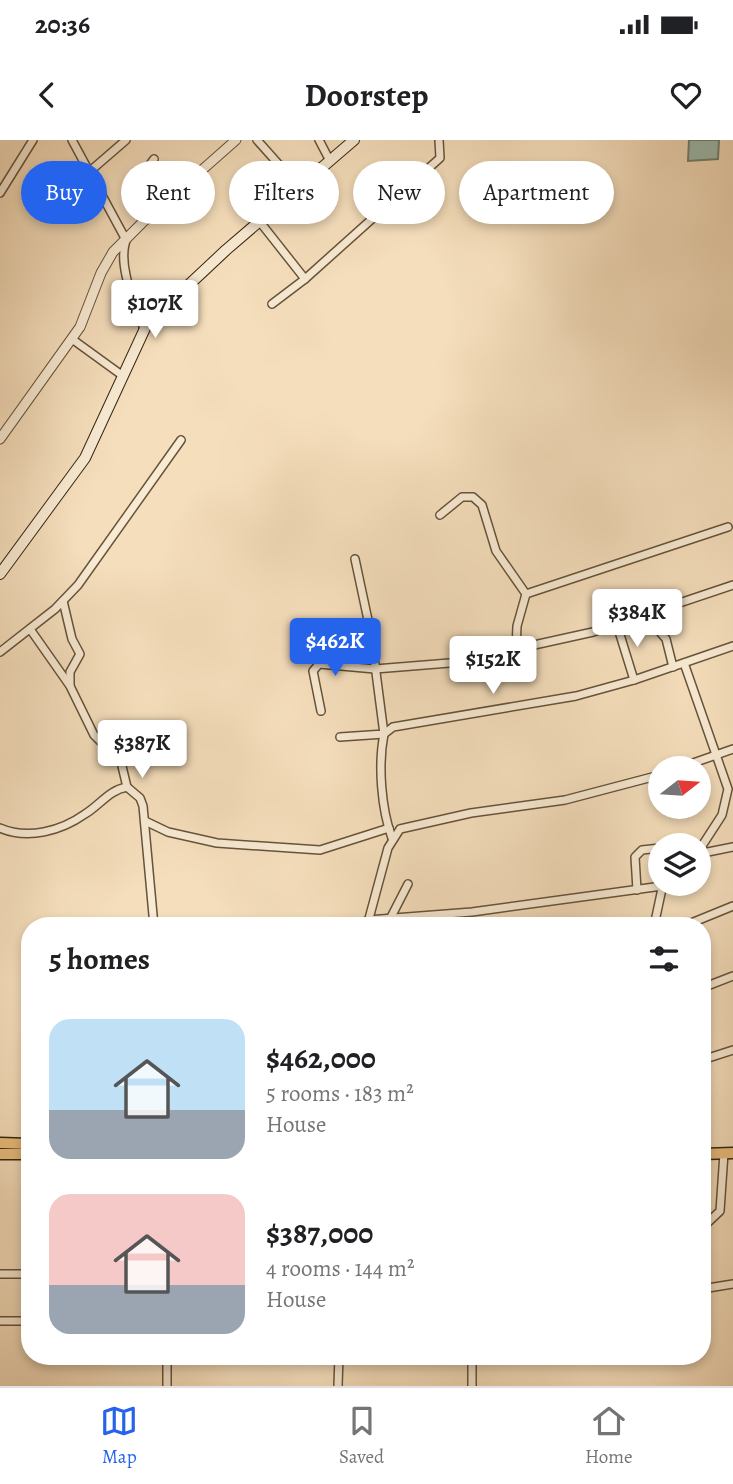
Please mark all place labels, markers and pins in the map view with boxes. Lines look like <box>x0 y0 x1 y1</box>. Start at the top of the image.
pin: $107K <box>106 280 204 340</box>
pin: $384K <box>588 589 686 649</box>
pin: $462K <box>286 618 384 678</box>
pin: $152K <box>444 636 542 696</box>
pin: $387K <box>93 720 191 780</box>

